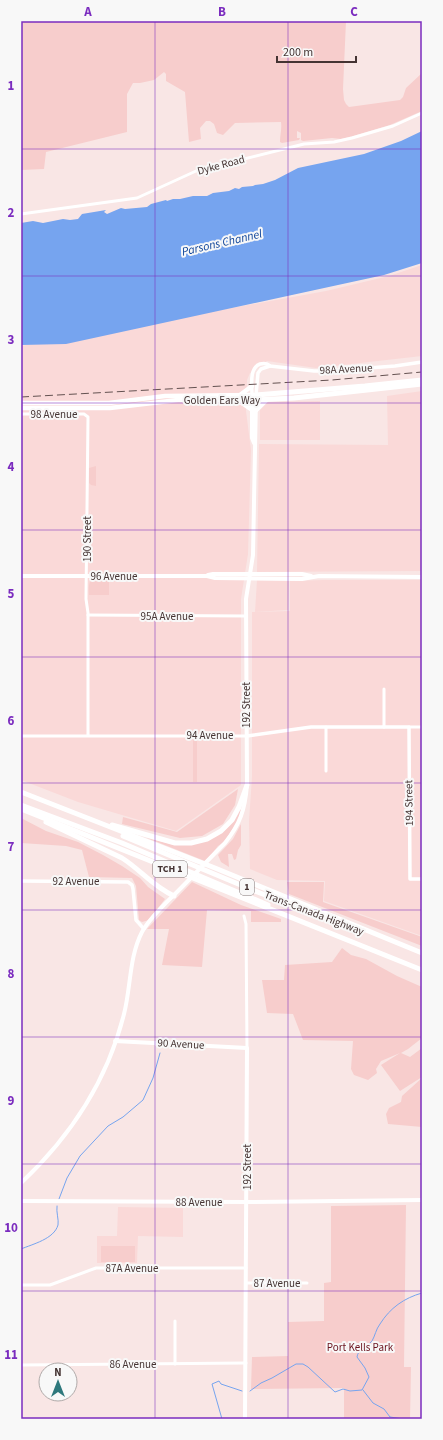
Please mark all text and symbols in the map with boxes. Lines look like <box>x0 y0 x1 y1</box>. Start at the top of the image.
text: A <box>83 3 92 21</box>
text: B <box>218 3 226 21</box>
text: C <box>350 3 358 21</box>
scale bar <box>277 38 356 64</box>
text: 200 m <box>283 44 313 61</box>
text: 1 <box>8 77 15 95</box>
street label: Dyke Road <box>196 151 246 179</box>
text: 2 <box>8 204 15 222</box>
water label: Parsons Channel <box>180 225 264 261</box>
text: 3 <box>8 331 15 349</box>
street label: 98A Avenue <box>319 360 373 378</box>
street label: Golden Ears Way <box>184 393 260 408</box>
street label: 98 Avenue <box>30 407 78 422</box>
text: 4 <box>8 458 15 476</box>
street label: 190 Street <box>80 516 95 562</box>
street label: 96 Avenue <box>90 569 138 584</box>
text: 5 <box>8 585 15 603</box>
street label: 95A Avenue <box>140 609 194 624</box>
street label: 192 Street <box>239 682 254 728</box>
text: 6 <box>8 712 15 730</box>
street label: 94 Avenue <box>186 728 234 743</box>
street label: 194 Street <box>401 780 417 826</box>
text: 7 <box>8 838 15 856</box>
road number: TCH 1 <box>153 861 187 877</box>
street label: 92 Avenue <box>52 874 100 889</box>
road number: 1 <box>240 879 254 895</box>
street label: Trans-Canada Highway <box>262 887 366 939</box>
text: 8 <box>8 965 15 983</box>
street label: 90 Avenue <box>157 1035 205 1053</box>
text: 9 <box>8 1092 15 1110</box>
street label: 192 Street <box>240 1144 255 1190</box>
street label: 88 Avenue <box>175 1195 223 1210</box>
text: 10 <box>4 1219 18 1237</box>
street label: 87A Avenue <box>105 1261 159 1276</box>
street label: 87 Avenue <box>253 1276 301 1291</box>
park label: Port Kells Park <box>327 1340 394 1355</box>
text: 11 <box>4 1346 18 1364</box>
street label: 86 Avenue <box>109 1357 157 1372</box>
north arrow <box>38 1362 78 1402</box>
text: N <box>54 1365 62 1380</box>

